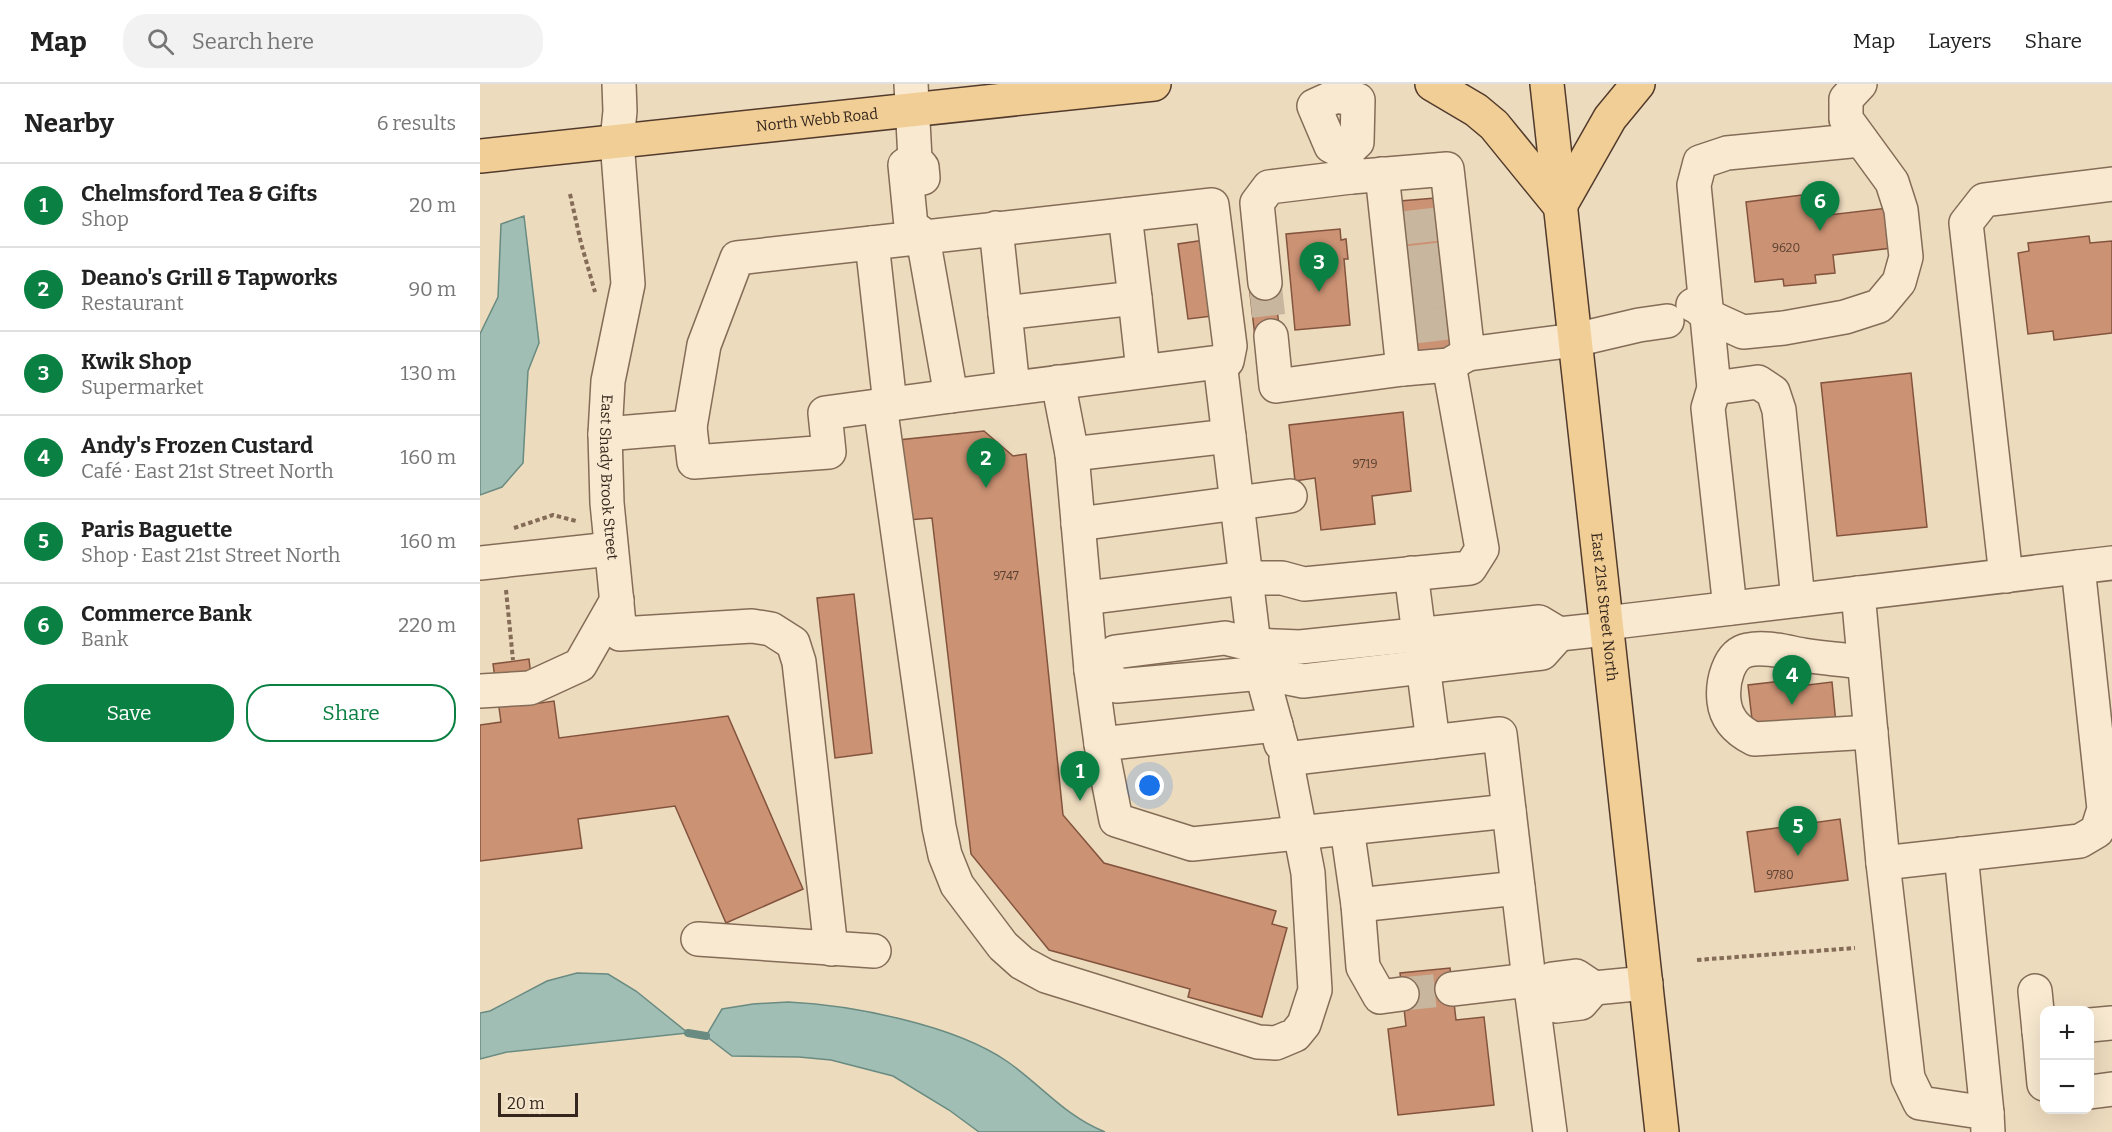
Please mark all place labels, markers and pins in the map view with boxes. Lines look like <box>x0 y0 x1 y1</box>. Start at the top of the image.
pin: 6 <box>1800 182 1840 231</box>
pin: 3 <box>1300 242 1338 292</box>
pin: 2 <box>966 438 1006 488</box>
pin: 4 <box>1772 656 1812 705</box>
pin: 1 <box>1060 752 1100 801</box>
pin: 5 <box>1778 806 1818 856</box>

